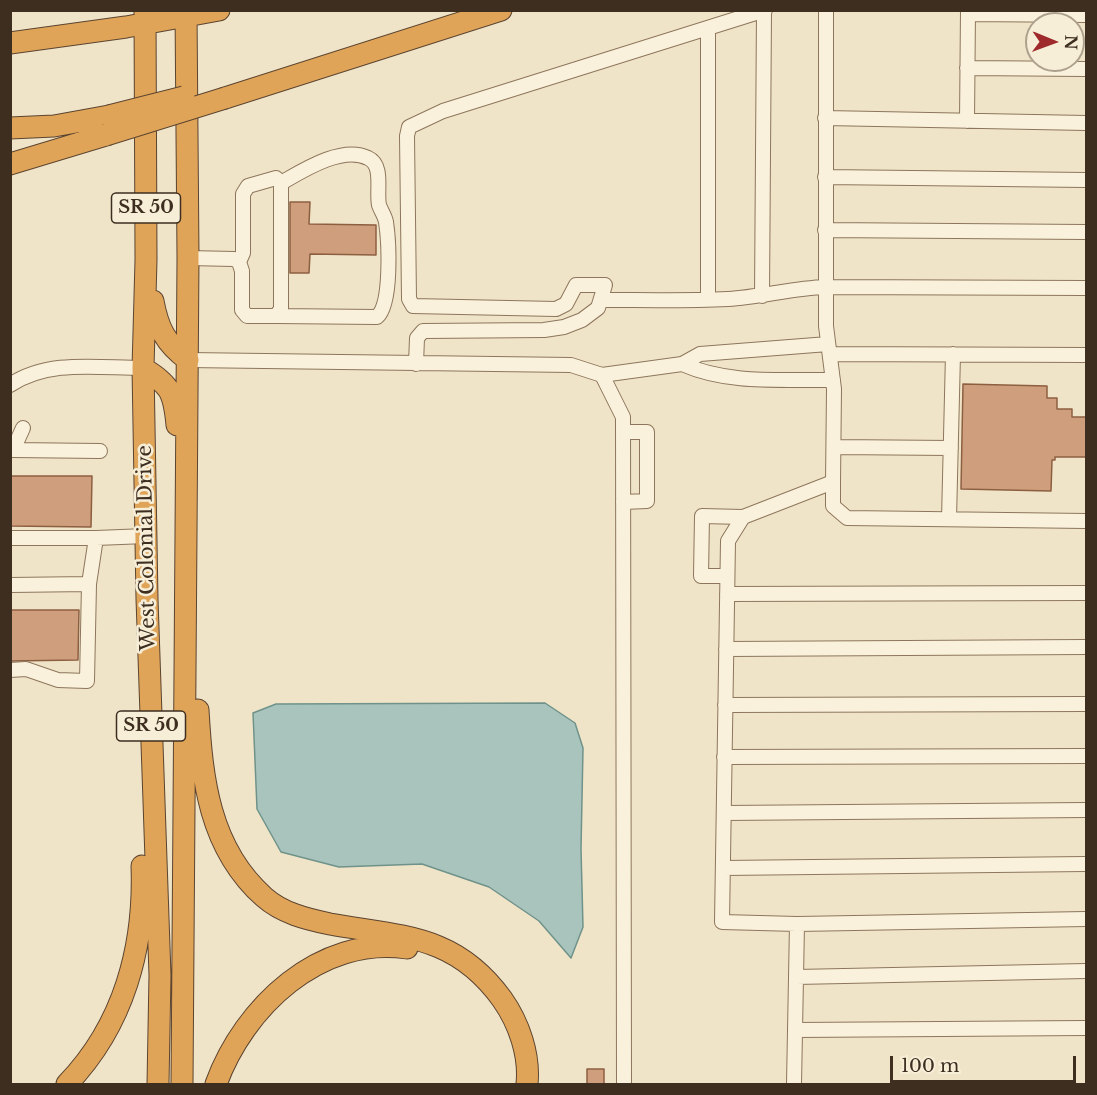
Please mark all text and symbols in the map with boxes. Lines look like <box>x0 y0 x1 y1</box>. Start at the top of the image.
north arrow <box>1025 12 1085 72</box>
text: N <box>1061 35 1081 50</box>
road number: SR 50 <box>112 193 180 223</box>
street label: West Colonial Drive <box>133 445 161 651</box>
road number: SR 50 <box>116 711 186 741</box>
scale bar <box>893 1044 1079 1082</box>
text: 100 m <box>901 1055 959 1077</box>

